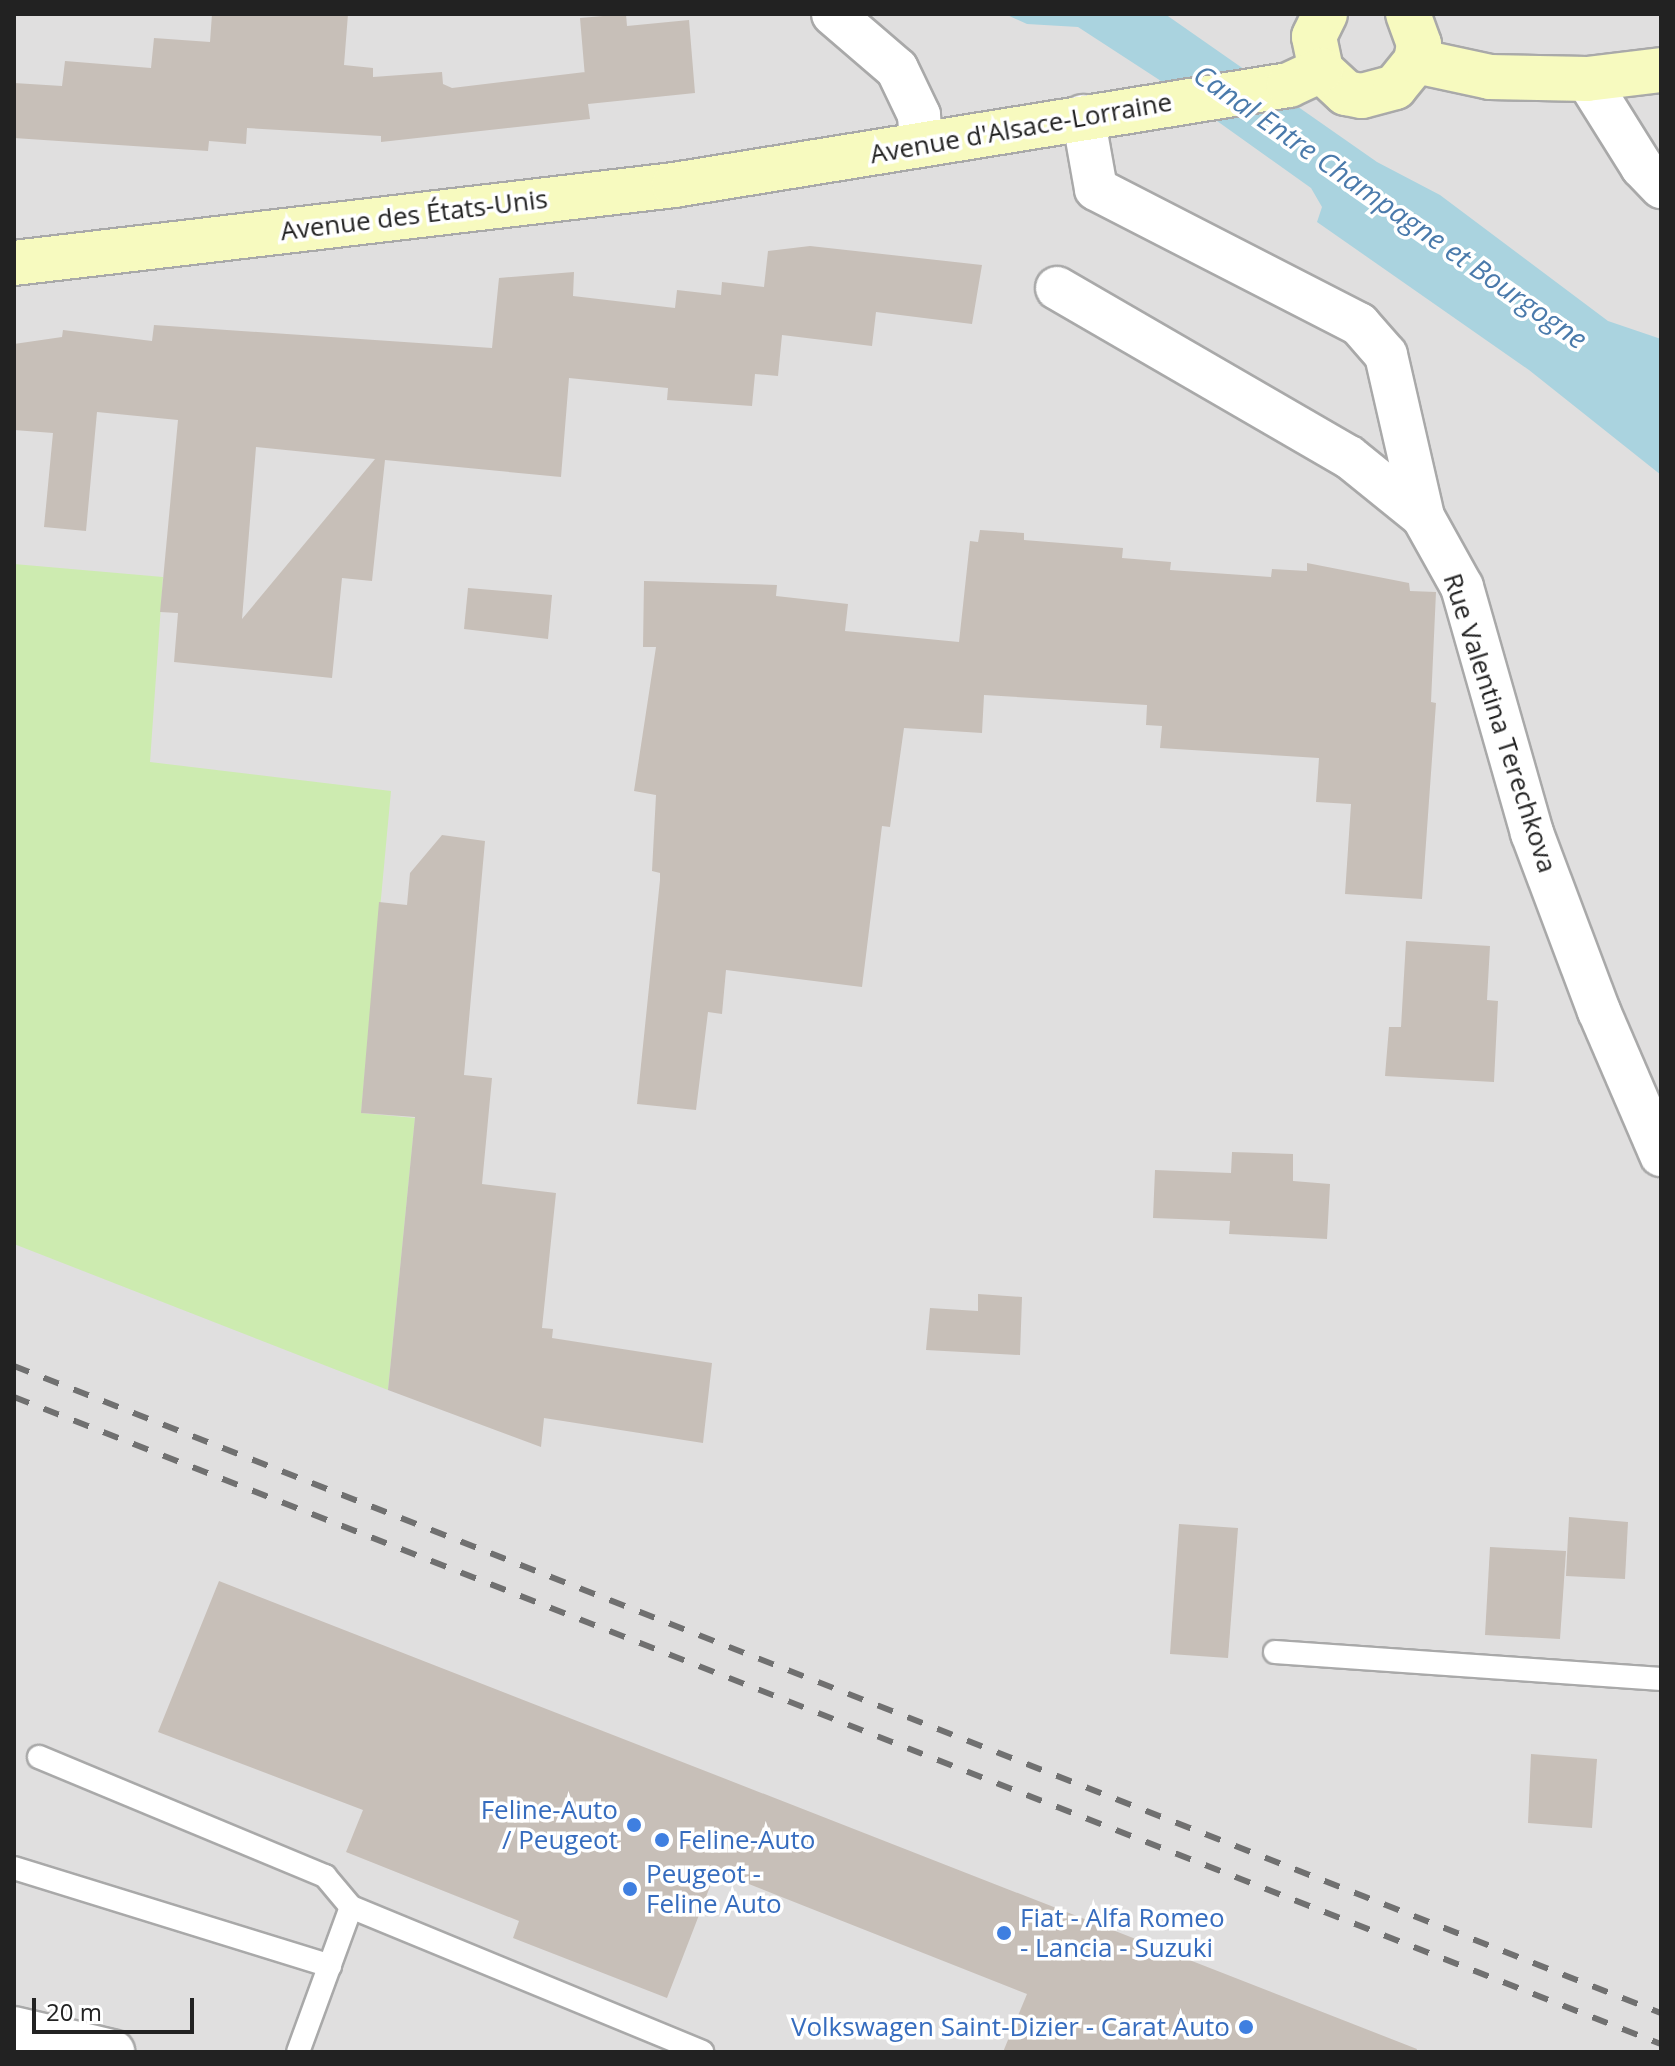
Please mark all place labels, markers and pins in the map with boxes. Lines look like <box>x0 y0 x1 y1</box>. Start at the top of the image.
place label: Feline-Auto / Peugeot <box>481 1794 618 1856</box>
marker: Feline-Auto / Peugeot <box>625 1816 643 1834</box>
place label: Feline-Auto <box>678 1824 815 1856</box>
marker: Feline-Auto <box>653 1831 671 1849</box>
place label: Peugeot - Feline Auto <box>646 1858 782 1920</box>
marker: Peugeot - Feline Auto <box>621 1880 639 1898</box>
place label: Fiat - Alfa Romeo - Lancia - Suzuki <box>1020 1902 1225 1964</box>
marker: Fiat - Alfa Romeo - Lancia - Suzuki <box>995 1924 1013 1942</box>
place label: Volkswagen Saint-Dizier - Carat Auto <box>791 2011 1230 2043</box>
marker: Volkswagen Saint-Dizier - Carat Auto <box>1237 2018 1255 2036</box>

